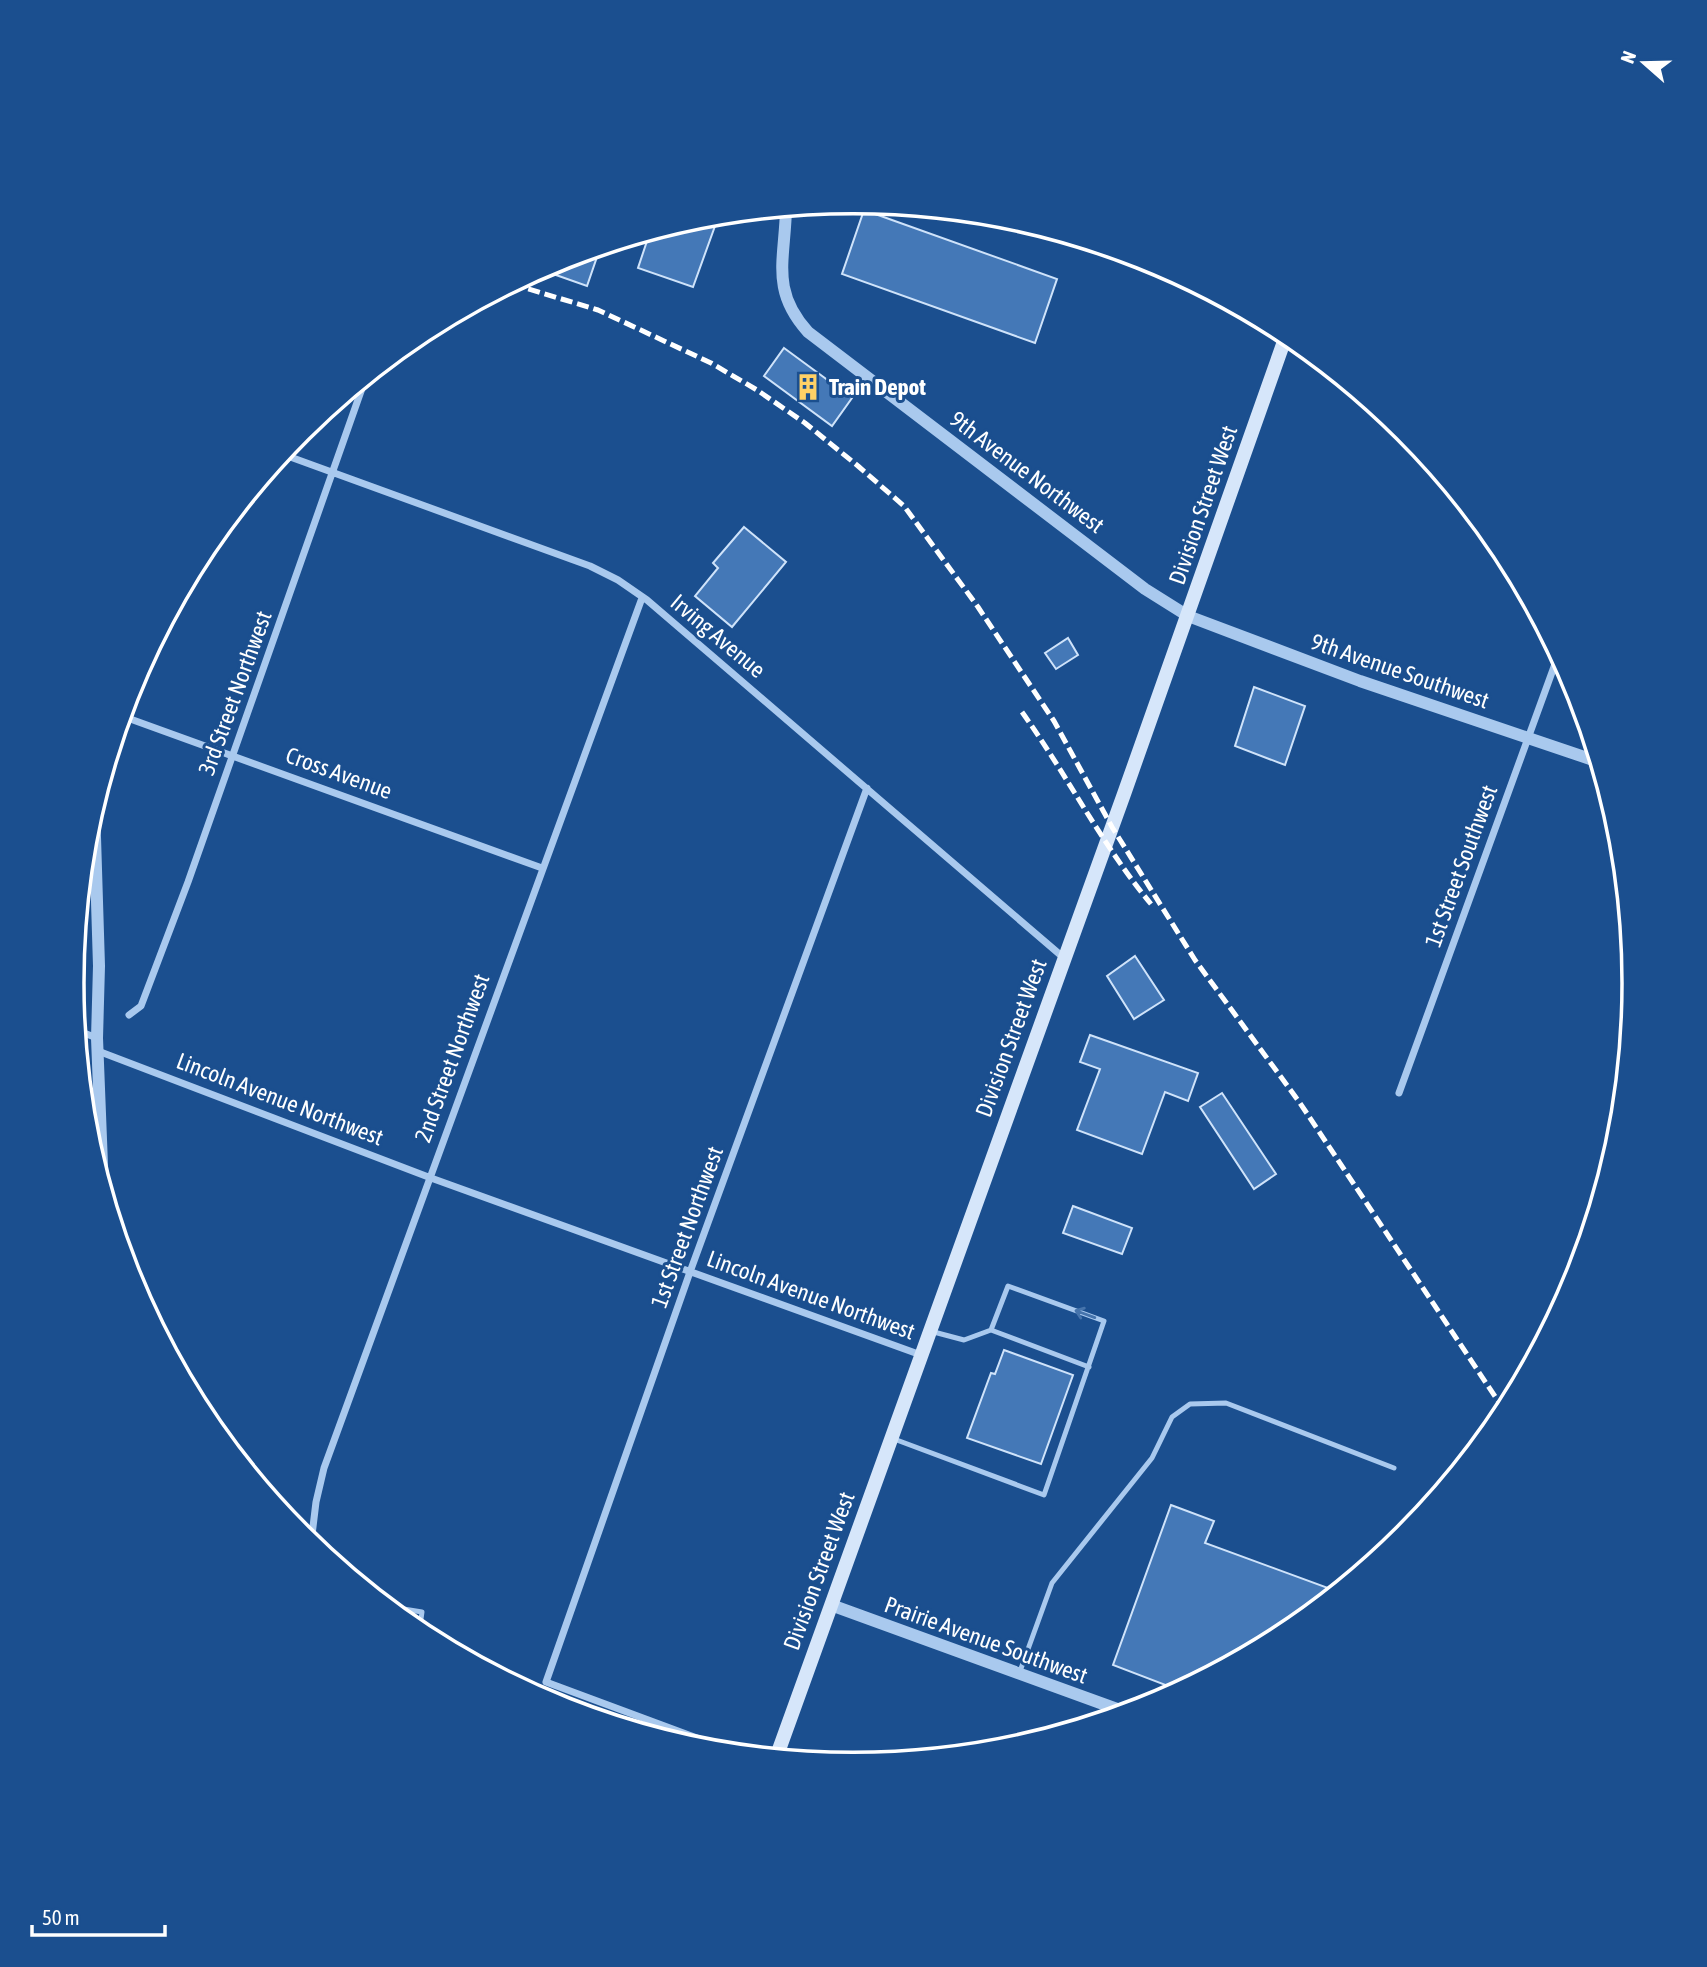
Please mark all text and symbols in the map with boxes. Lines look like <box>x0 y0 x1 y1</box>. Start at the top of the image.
north arrow <box>1609 28 1679 98</box>
text: N <box>1616 48 1640 66</box>
building icon: Train Depot <box>793 372 823 402</box>
place label: Train Depot <box>829 374 926 400</box>
street label: 9th Avenue Northwest <box>945 406 1109 538</box>
street label: Division Street West <box>1164 422 1242 588</box>
street label: Irving Avenue <box>665 589 771 683</box>
street label: 3rd Street Northwest <box>193 607 277 779</box>
street label: 9th Avenue Southwest <box>1308 628 1492 714</box>
street label: Cross Avenue <box>282 742 396 804</box>
street label: 1st Street Southwest <box>1420 782 1502 950</box>
street label: Division Street West <box>970 955 1052 1121</box>
street label: 2nd Street Northwest <box>410 970 494 1146</box>
street label: Lincoln Avenue Northwest <box>173 1048 387 1150</box>
street label: 1st Street Northwest <box>646 1143 728 1311</box>
street label: Lincoln Avenue Northwest <box>704 1245 918 1345</box>
one-way arrow <box>1075 1307 1097 1319</box>
street label: Division Street West <box>778 1488 860 1654</box>
street label: Prairie Avenue Southwest <box>881 1591 1091 1689</box>
scale bar <box>32 1894 164 1938</box>
text: 50 m <box>42 1905 80 1929</box>

